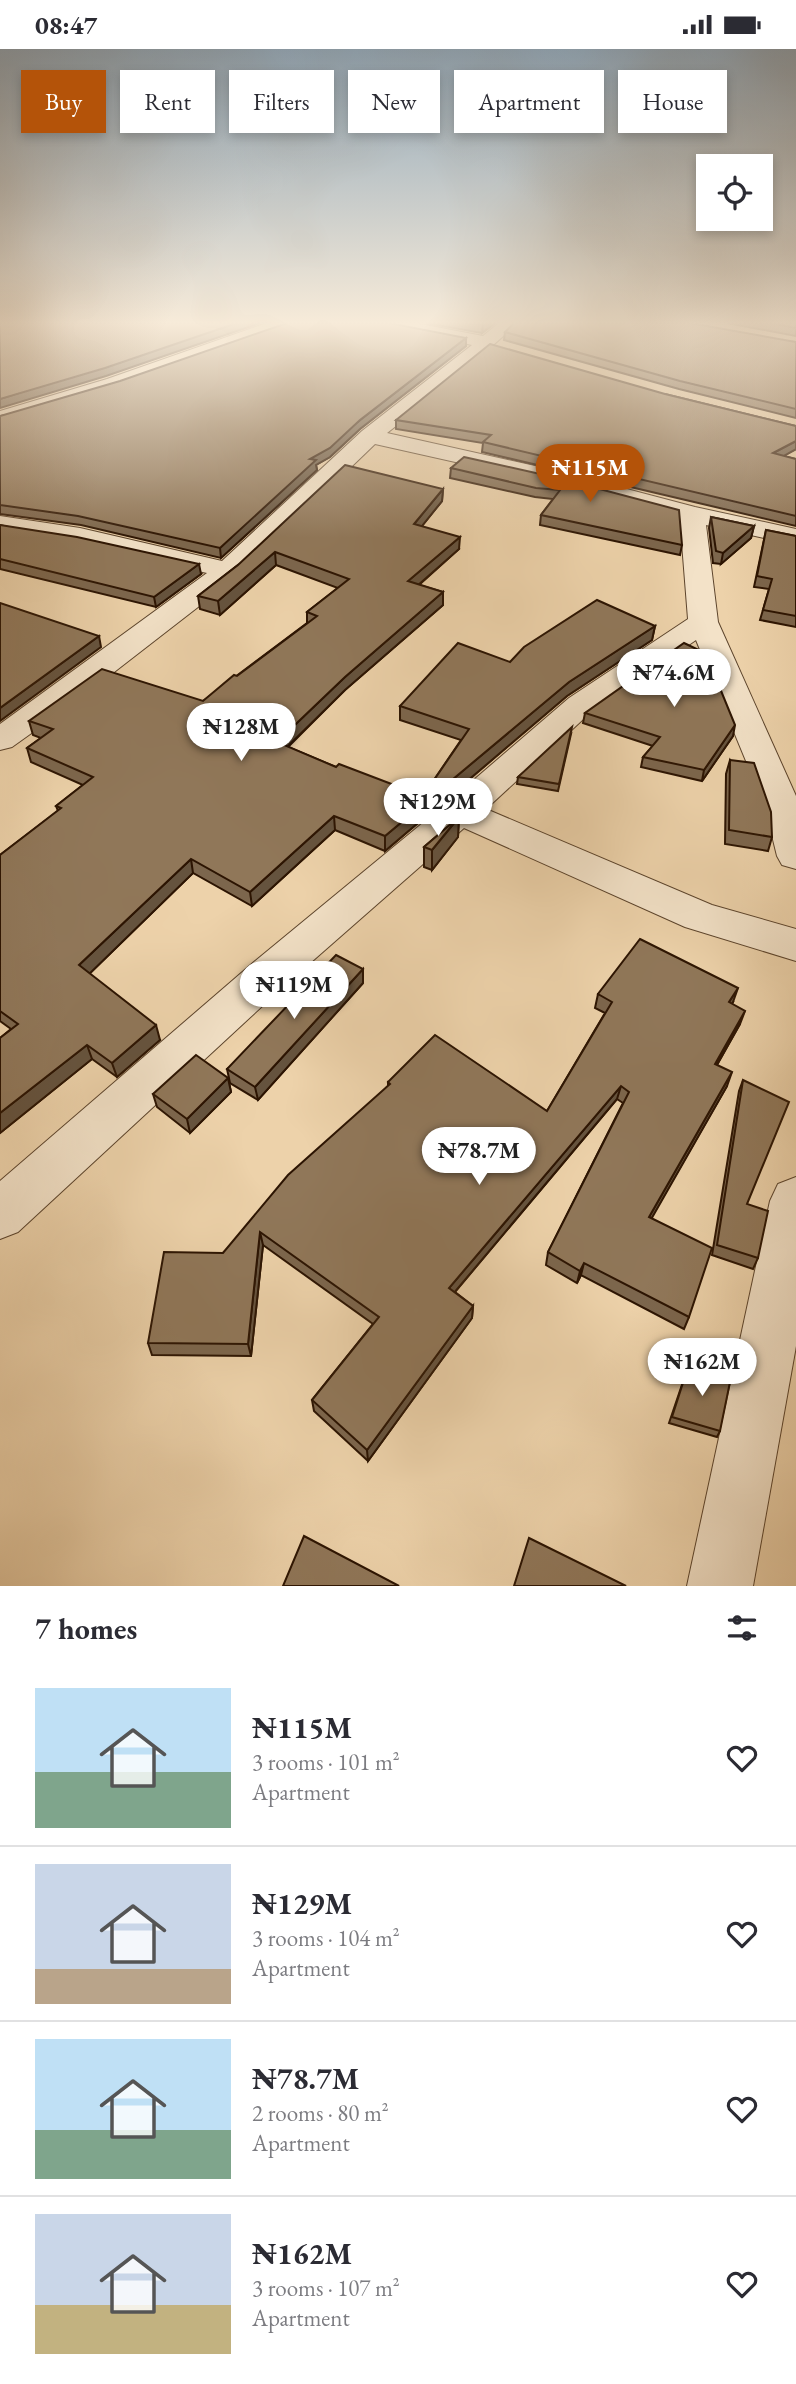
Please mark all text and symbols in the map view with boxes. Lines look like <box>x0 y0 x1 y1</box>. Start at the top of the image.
text: 08:47 <box>35 8 97 42</box>
chip: Buy <box>21 70 106 133</box>
chip: Rent <box>120 70 215 133</box>
chip: Filters <box>229 70 334 133</box>
chip: New <box>348 70 440 133</box>
chip: Apartment <box>454 70 604 133</box>
chip: House <box>618 70 727 133</box>
map controls <box>696 154 773 231</box>
button: locate <box>696 154 773 231</box>
pin: ₦115M <box>541 445 639 504</box>
text: ₦115M <box>552 452 628 482</box>
pin: ₦74.6M <box>617 649 731 709</box>
text: ₦74.6M <box>633 657 715 687</box>
pin: ₦128M <box>192 703 290 763</box>
text: ₦128M <box>203 711 279 741</box>
pin: ₦129M <box>389 779 487 838</box>
text: ₦129M <box>400 786 476 816</box>
pin: ₦119M <box>245 961 343 1021</box>
text: ₦119M <box>256 969 332 999</box>
pin: ₦78.7M <box>422 1127 536 1187</box>
text: ₦78.7M <box>438 1135 520 1165</box>
pin: ₦162M <box>653 1339 751 1398</box>
text: ₦162M <box>664 1346 740 1376</box>
text: 7 homes <box>35 1609 137 1648</box>
icon: filters <box>723 1609 761 1647</box>
text: ₦115M <box>252 1708 352 1747</box>
icon: home <box>91 1716 175 1800</box>
icon: heart <box>723 1739 761 1777</box>
text: 3 rooms · 101 m² <box>252 1747 400 1777</box>
text: Apartment <box>252 1777 350 1807</box>
text: ₦129M <box>252 1884 352 1923</box>
icon: home <box>91 1892 175 1976</box>
icon: heart <box>723 1915 761 1953</box>
text: 3 rooms · 104 m² <box>252 1923 400 1953</box>
text: Apartment <box>252 1953 350 1983</box>
text: ₦78.7M <box>252 2059 359 2098</box>
icon: home <box>91 2067 175 2151</box>
icon: heart <box>723 2090 761 2128</box>
text: 2 rooms · 80 m² <box>252 2098 389 2128</box>
text: Apartment <box>252 2128 350 2158</box>
text: ₦162M <box>252 2234 352 2273</box>
icon: home <box>91 2242 175 2326</box>
icon: heart <box>723 2265 761 2303</box>
text: 3 rooms · 107 m² <box>252 2273 400 2303</box>
text: Apartment <box>252 2303 350 2333</box>

